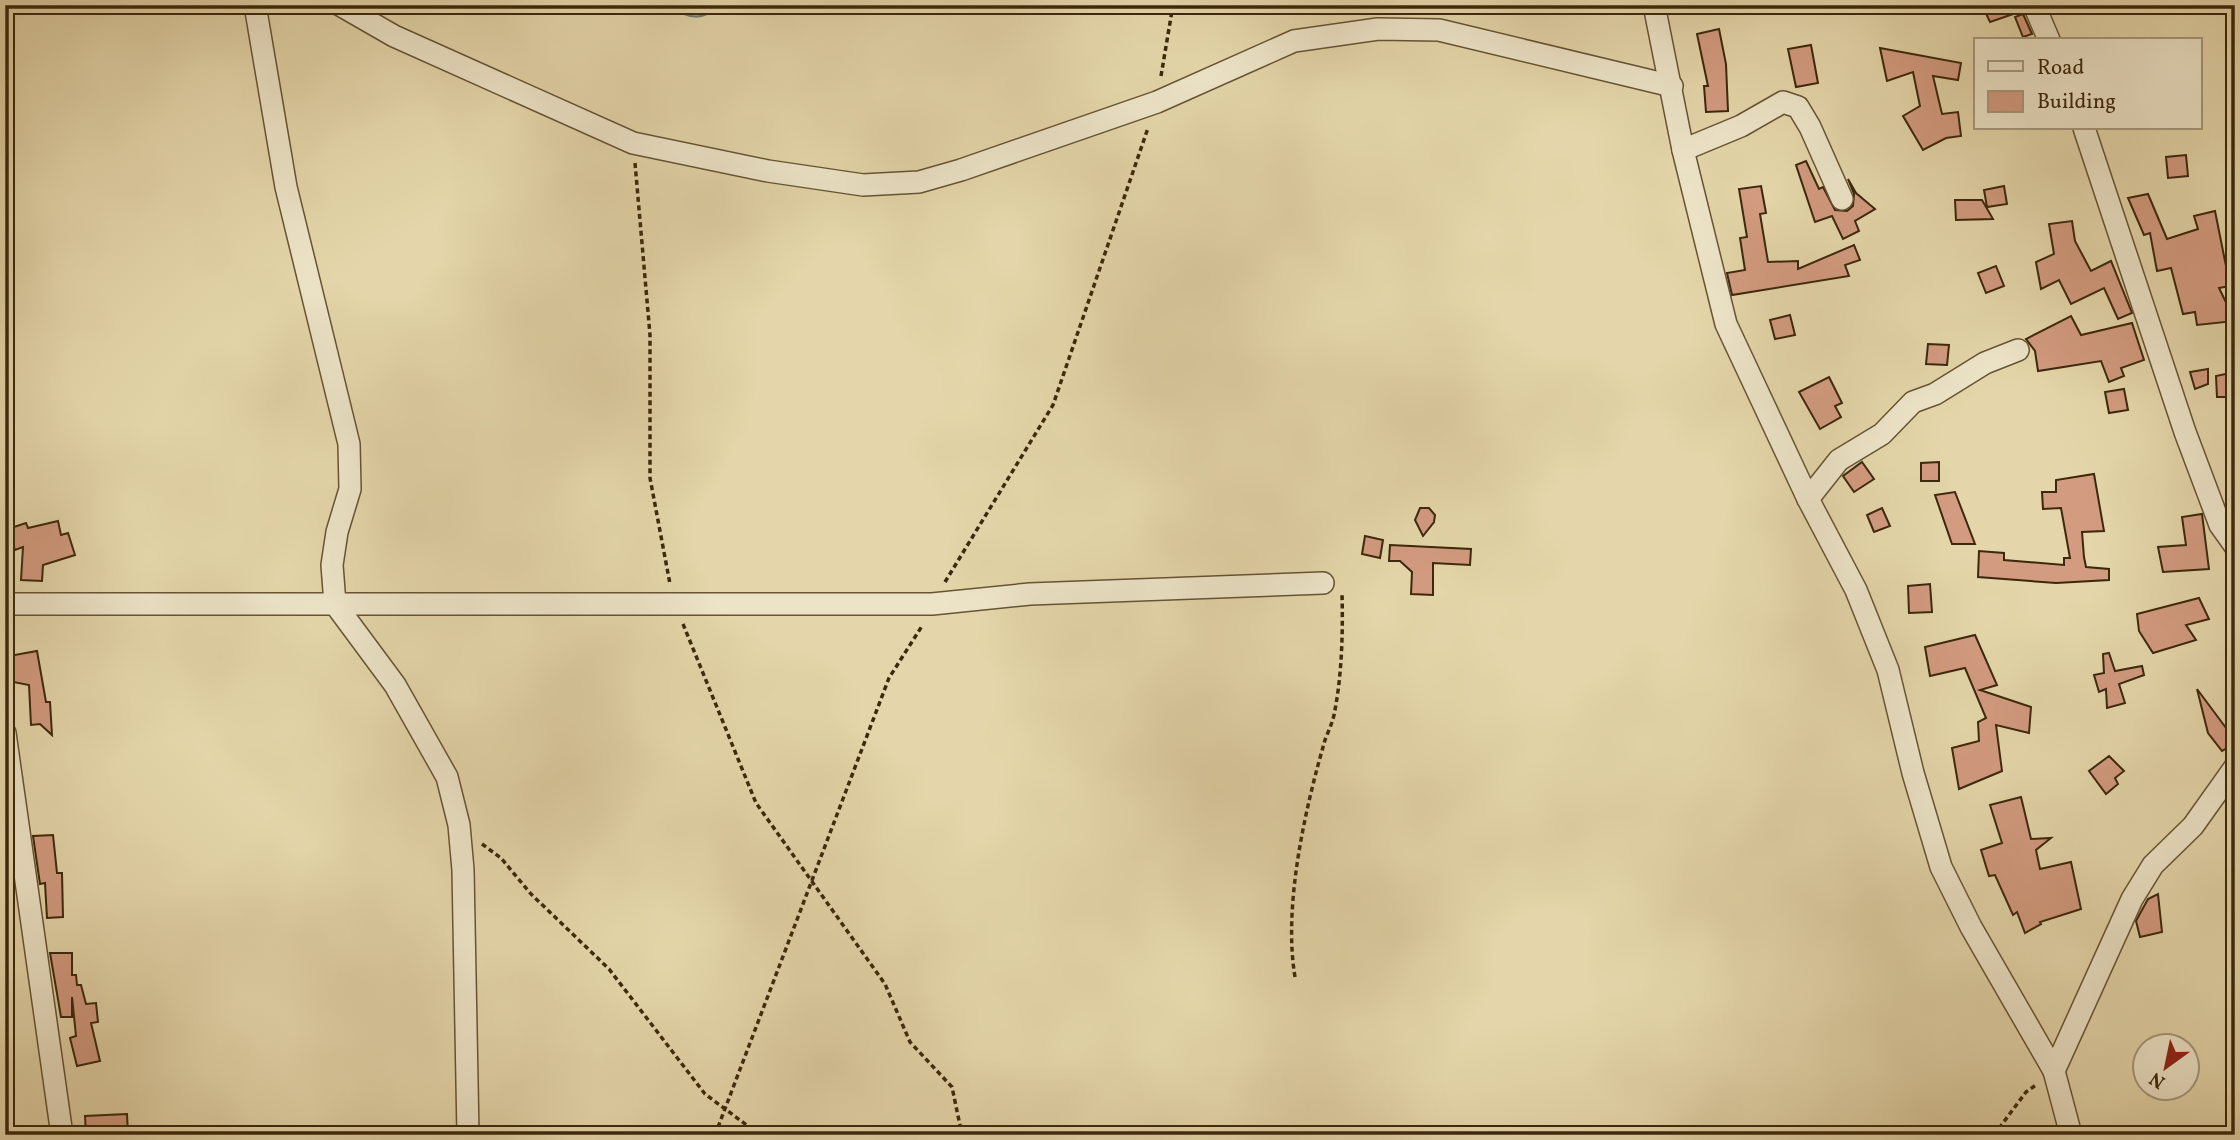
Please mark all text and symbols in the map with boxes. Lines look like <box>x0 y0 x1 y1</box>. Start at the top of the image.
legend <box>1974 38 2202 130</box>
text: Road <box>2037 54 2084 83</box>
text: Building <box>2037 88 2116 117</box>
north arrow <box>2132 1032 2202 1102</box>
text: N <box>2145 1065 2171 1094</box>

